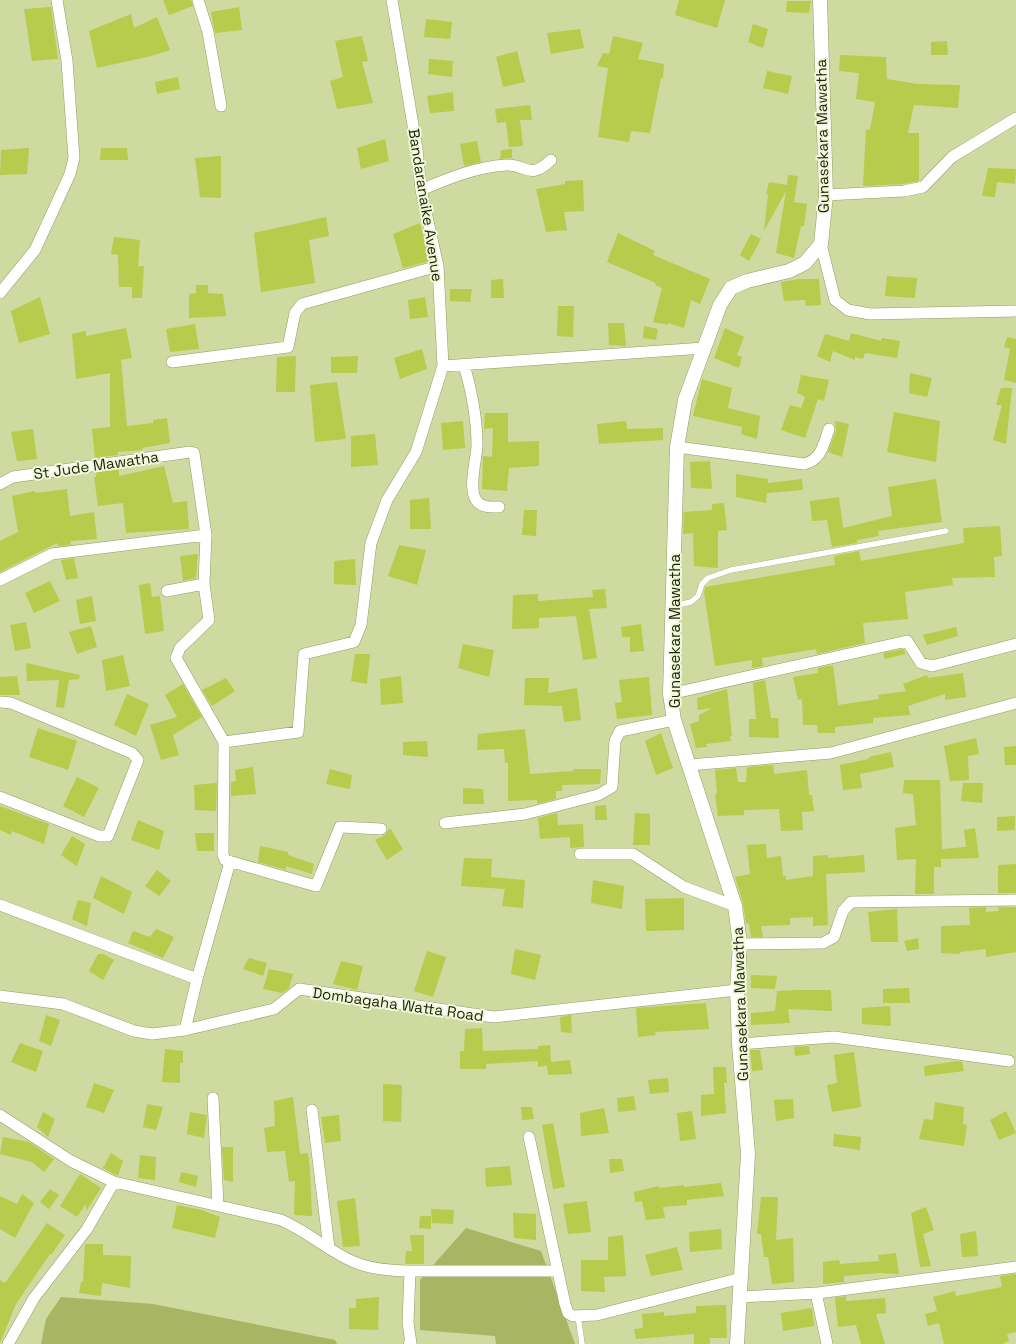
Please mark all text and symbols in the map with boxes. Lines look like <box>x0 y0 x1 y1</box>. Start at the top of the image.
street label: Gunasekara Mawatha <box>811 58 833 213</box>
street label: Bandaranaike Avenue <box>405 127 448 283</box>
street label: St Jude Mawatha <box>32 447 160 483</box>
street label: Gunasekara Mawatha <box>665 554 684 708</box>
street label: Gunasekara Mawatha <box>728 926 752 1081</box>
street label: Dombagaha Watta Road <box>311 983 485 1025</box>

